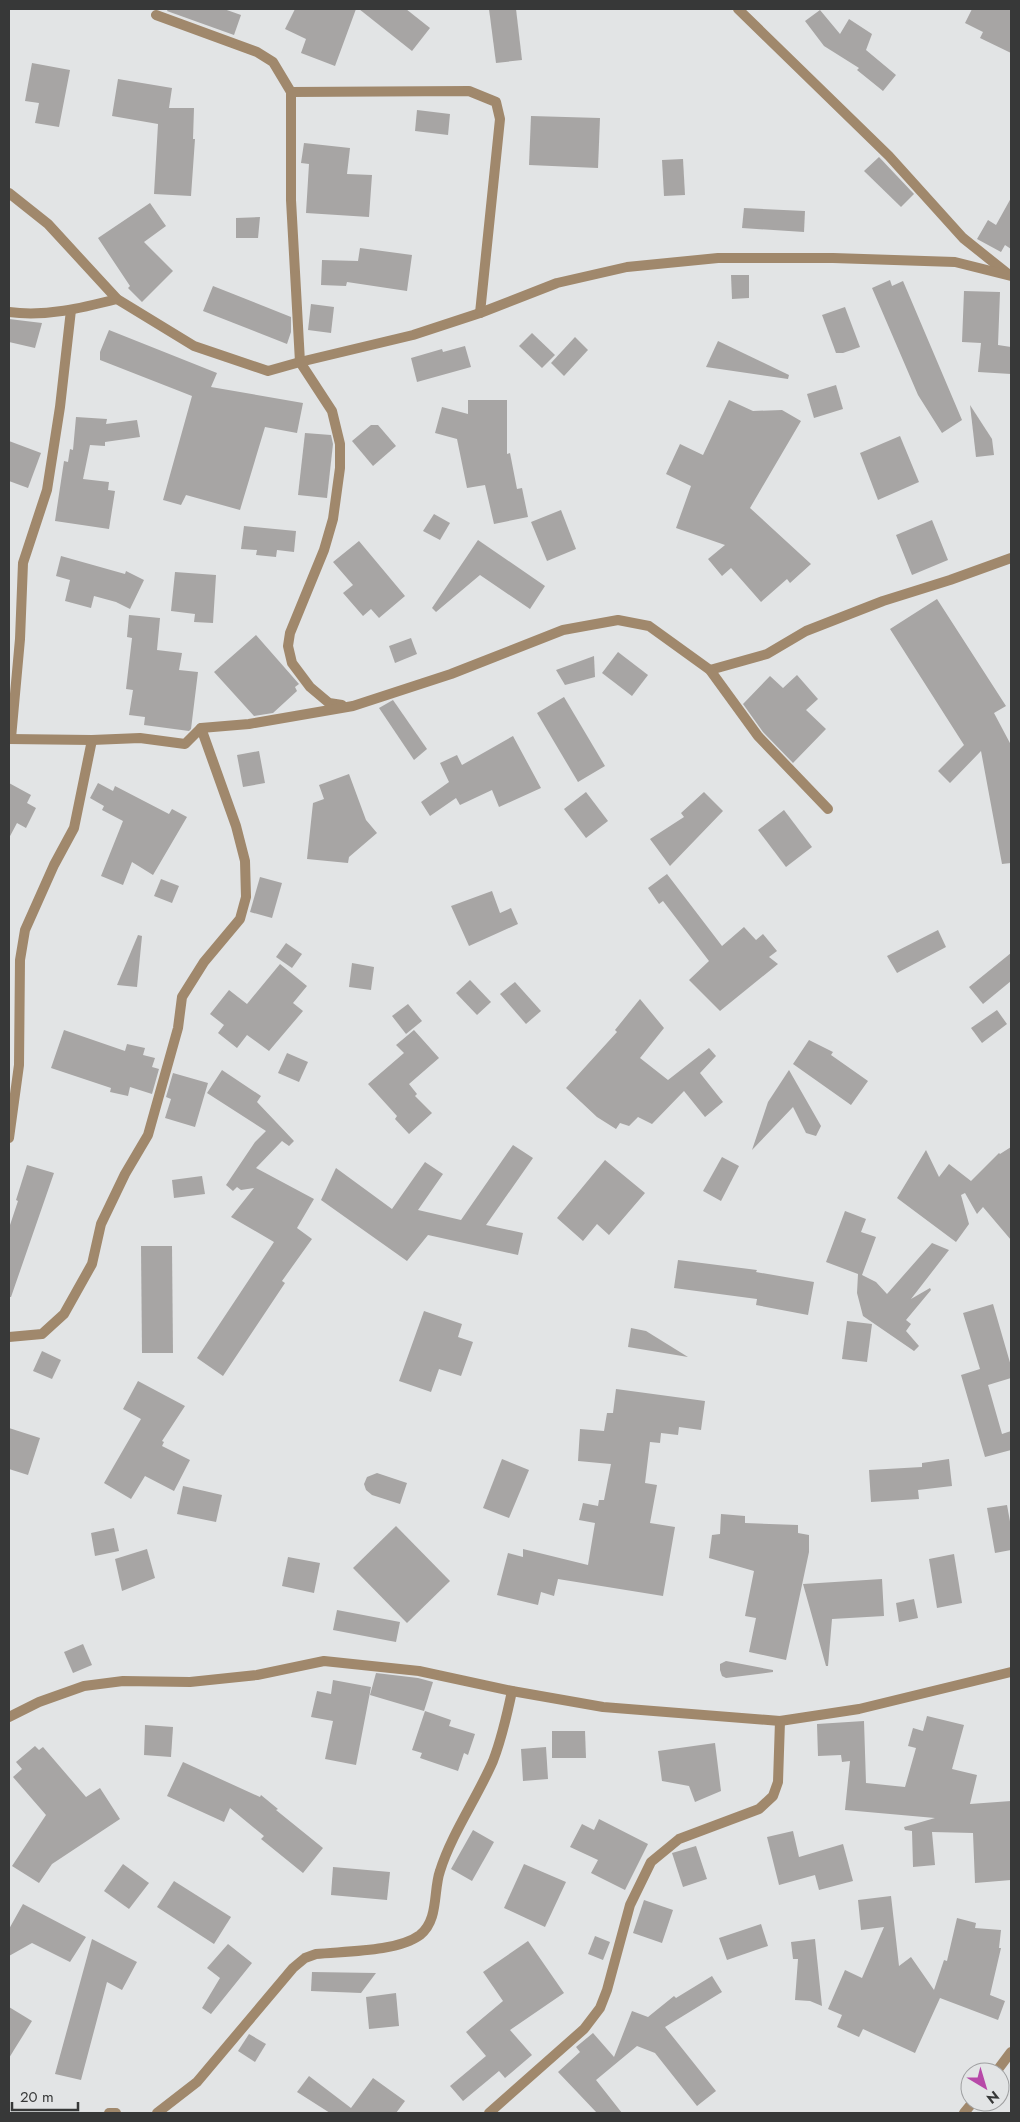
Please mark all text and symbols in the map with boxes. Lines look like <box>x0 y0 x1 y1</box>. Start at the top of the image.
north arrow <box>960 2062 1010 2112</box>
scale bar <box>12 2080 79 2112</box>
text: 20 m <box>20 2086 54 2108</box>
text: N <box>982 2086 1004 2109</box>

